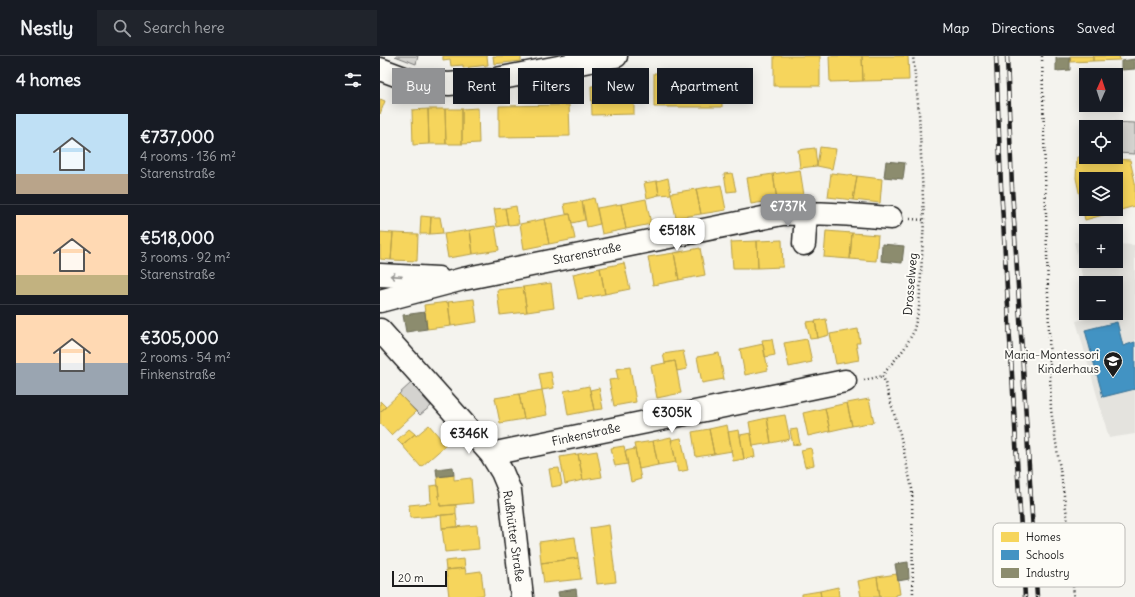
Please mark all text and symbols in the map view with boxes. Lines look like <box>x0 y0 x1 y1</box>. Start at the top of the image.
search box <box>97 10 377 46</box>
text: Nestly <box>20 16 73 40</box>
icon: search <box>111 17 133 39</box>
text: Search here <box>143 18 225 37</box>
text: Map <box>942 19 969 37</box>
text: Directions <box>991 19 1055 37</box>
text: Saved <box>1077 19 1115 37</box>
chip: Buy <box>392 68 445 104</box>
chip: Rent <box>453 68 510 104</box>
chip: Filters <box>518 68 584 104</box>
chip: New <box>592 68 649 104</box>
chip: Apartment <box>657 68 753 104</box>
north arrow <box>1079 68 1123 112</box>
map controls <box>1079 68 1123 320</box>
text: 4 homes <box>16 69 81 91</box>
icon: filters <box>342 69 364 91</box>
button: locate <box>1079 120 1123 164</box>
text: €737,000 <box>140 126 214 148</box>
icon: home <box>48 130 96 178</box>
text: 4 rooms · 136 m² <box>140 148 236 165</box>
text: Starenstraße <box>140 165 215 182</box>
button: layers <box>1079 172 1123 216</box>
pin: €737K <box>760 194 816 228</box>
text: €737K <box>770 198 806 215</box>
pin: €518K <box>649 218 705 252</box>
text: €518K <box>659 222 695 239</box>
button: + <box>1079 224 1123 268</box>
text: €518,000 <box>140 227 214 249</box>
icon: home <box>48 231 96 279</box>
street label: Starenstraße <box>551 238 623 268</box>
text: 3 rooms · 92 m² <box>140 249 231 266</box>
street label: Drosselweg <box>900 252 920 316</box>
text: Starenstraße <box>140 266 215 283</box>
one-way arrow <box>390 273 403 280</box>
button: − <box>1079 276 1123 320</box>
text: €305,000 <box>140 327 219 349</box>
icon: home <box>48 331 96 379</box>
place label: Maria-Montessori Kinderhaus <box>1004 347 1099 376</box>
text: 2 rooms · 54 m² <box>140 349 231 366</box>
school or university icon: Maria-Montessori Kinderhaus <box>1102 350 1124 378</box>
text: Finkenstraße <box>140 366 216 383</box>
pin: €305K <box>644 400 700 434</box>
text: €305K <box>652 404 692 421</box>
street label: Finkenstraße <box>550 419 622 449</box>
pin: €346K <box>441 421 497 455</box>
text: €346K <box>450 425 488 442</box>
street label: Rußhütter Straße <box>500 489 528 583</box>
legend <box>993 523 1125 587</box>
text: Homes <box>1026 530 1061 544</box>
text: Schools <box>1026 548 1064 562</box>
text: Industry <box>1026 566 1069 580</box>
scale bar <box>392 569 447 588</box>
text: 20 m <box>398 571 424 585</box>

